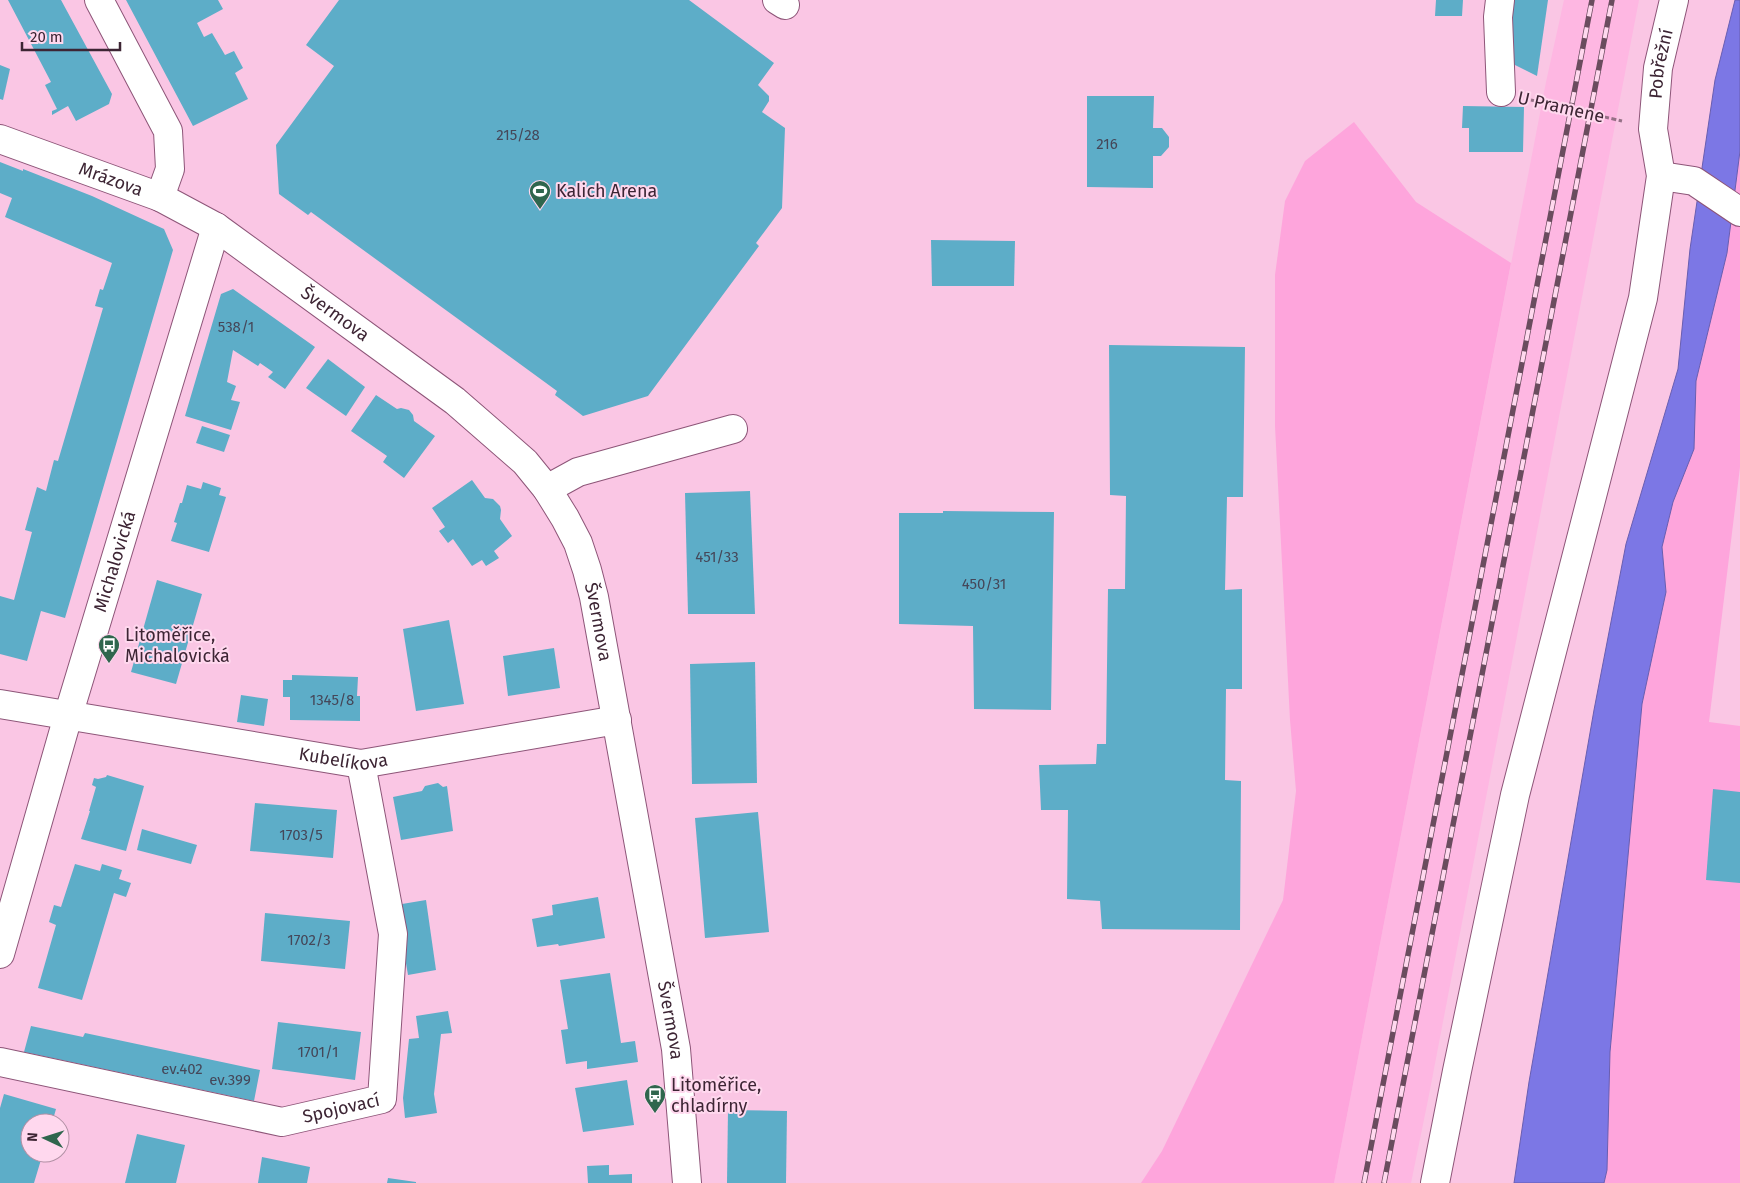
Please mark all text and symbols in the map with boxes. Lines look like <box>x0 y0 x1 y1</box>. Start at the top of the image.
scale bar <box>22 20 120 52</box>
street label: Pobřežní <box>1645 27 1678 100</box>
text: 20 m <box>30 28 63 46</box>
street label: U Pramene <box>1515 86 1607 128</box>
house number: 215/28 <box>496 126 540 144</box>
house number: 216 <box>1096 135 1118 153</box>
street label: Mrázova <box>76 158 146 201</box>
sports icon: Kalich Arena <box>528 179 552 210</box>
place label: Kalich Arena <box>556 180 657 202</box>
street label: Švermova <box>296 281 374 346</box>
house number: 538/1 <box>218 318 254 336</box>
street label: Michalovická <box>89 508 140 615</box>
house number: 451/33 <box>695 548 739 566</box>
house number: 450/31 <box>962 575 1006 593</box>
street label: Švermova <box>580 580 616 663</box>
place label: Litoměřice, Michalovická <box>125 624 230 667</box>
bus stop icon: Litoměřice, Michalovická <box>97 633 121 664</box>
house number: 1345/8 <box>310 691 354 709</box>
street label: Kubelíkova <box>297 743 389 775</box>
house number: 1703/5 <box>279 826 323 844</box>
house number: 1702/3 <box>287 931 331 949</box>
street label: Švermova <box>653 979 688 1061</box>
house number: 1701/1 <box>298 1043 338 1061</box>
house number: ev.402 <box>161 1060 203 1078</box>
house number: ev.399 <box>209 1071 251 1089</box>
place label: Litoměřice, chladírny <box>671 1074 761 1117</box>
bus stop icon: Litoměřice, chladírny <box>643 1083 667 1114</box>
street label: Spojovací <box>300 1089 382 1128</box>
north arrow <box>20 1113 70 1163</box>
text: N <box>24 1132 41 1142</box>

